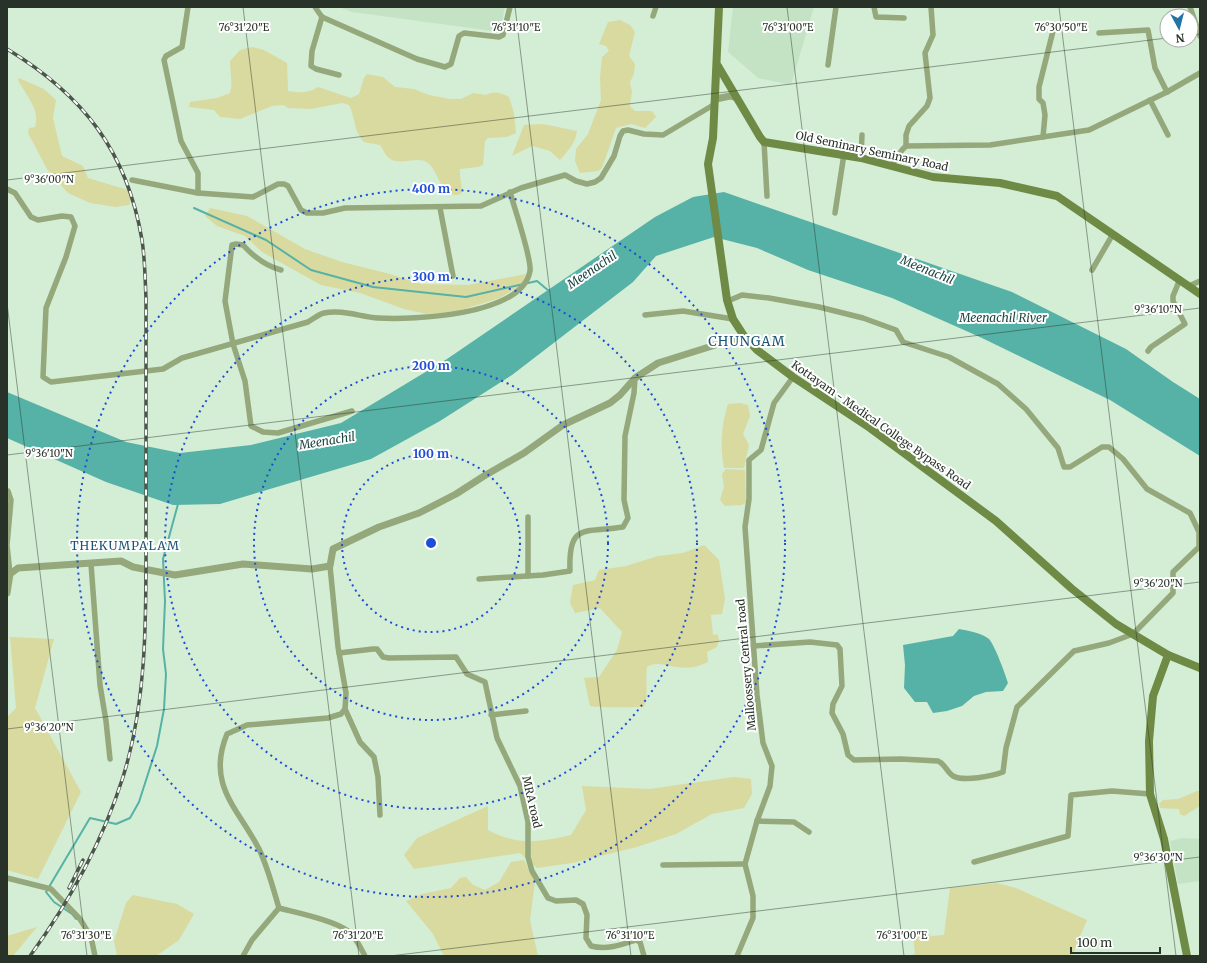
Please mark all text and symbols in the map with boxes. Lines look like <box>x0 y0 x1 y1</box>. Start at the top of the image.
north arrow <box>1159 8 1199 48</box>
text: 76°31'20"E <box>219 21 270 34</box>
text: 76°31'10"E <box>492 21 541 34</box>
text: 76°31'00"E <box>763 21 814 34</box>
text: 76°30'50"E <box>1035 21 1088 34</box>
text: N <box>1175 30 1185 45</box>
street label: Old Seminary Seminary Road <box>794 128 950 174</box>
text: 9°36'00"N <box>24 173 74 186</box>
text: 400 m <box>412 181 450 196</box>
water label: Meenachil <box>563 247 620 292</box>
water label: Meenachil <box>897 252 957 287</box>
text: 300 m <box>412 269 450 284</box>
text: 9°36'10"N <box>1134 303 1182 316</box>
water label: Meenachil River <box>958 310 1048 325</box>
district label: CHUNGAM <box>708 333 786 350</box>
text: 200 m <box>412 358 450 373</box>
street label: Kottayam - Medical College Bypass Road <box>789 358 973 493</box>
water label: Meenachil <box>297 429 357 453</box>
text: 100 m <box>413 446 449 461</box>
text: 9°36'10"N <box>25 447 73 460</box>
centre of rings <box>424 536 438 550</box>
district label: THEKUMPALAM <box>70 538 180 553</box>
text: 9°36'20"N <box>1133 577 1183 590</box>
street label: Malloossery Central road <box>733 598 759 732</box>
text: 9°36'20"N <box>24 721 74 734</box>
street label: MRA road <box>519 775 545 830</box>
text: 9°36'30"N <box>1134 851 1183 864</box>
text: 76°31'30"E <box>61 929 112 942</box>
text: 76°31'20"E <box>333 929 384 942</box>
text: 76°31'10"E <box>606 929 655 942</box>
text: 76°31'00"E <box>877 929 928 942</box>
scale bar <box>1071 929 1160 955</box>
text: 100 m <box>1077 935 1112 950</box>

